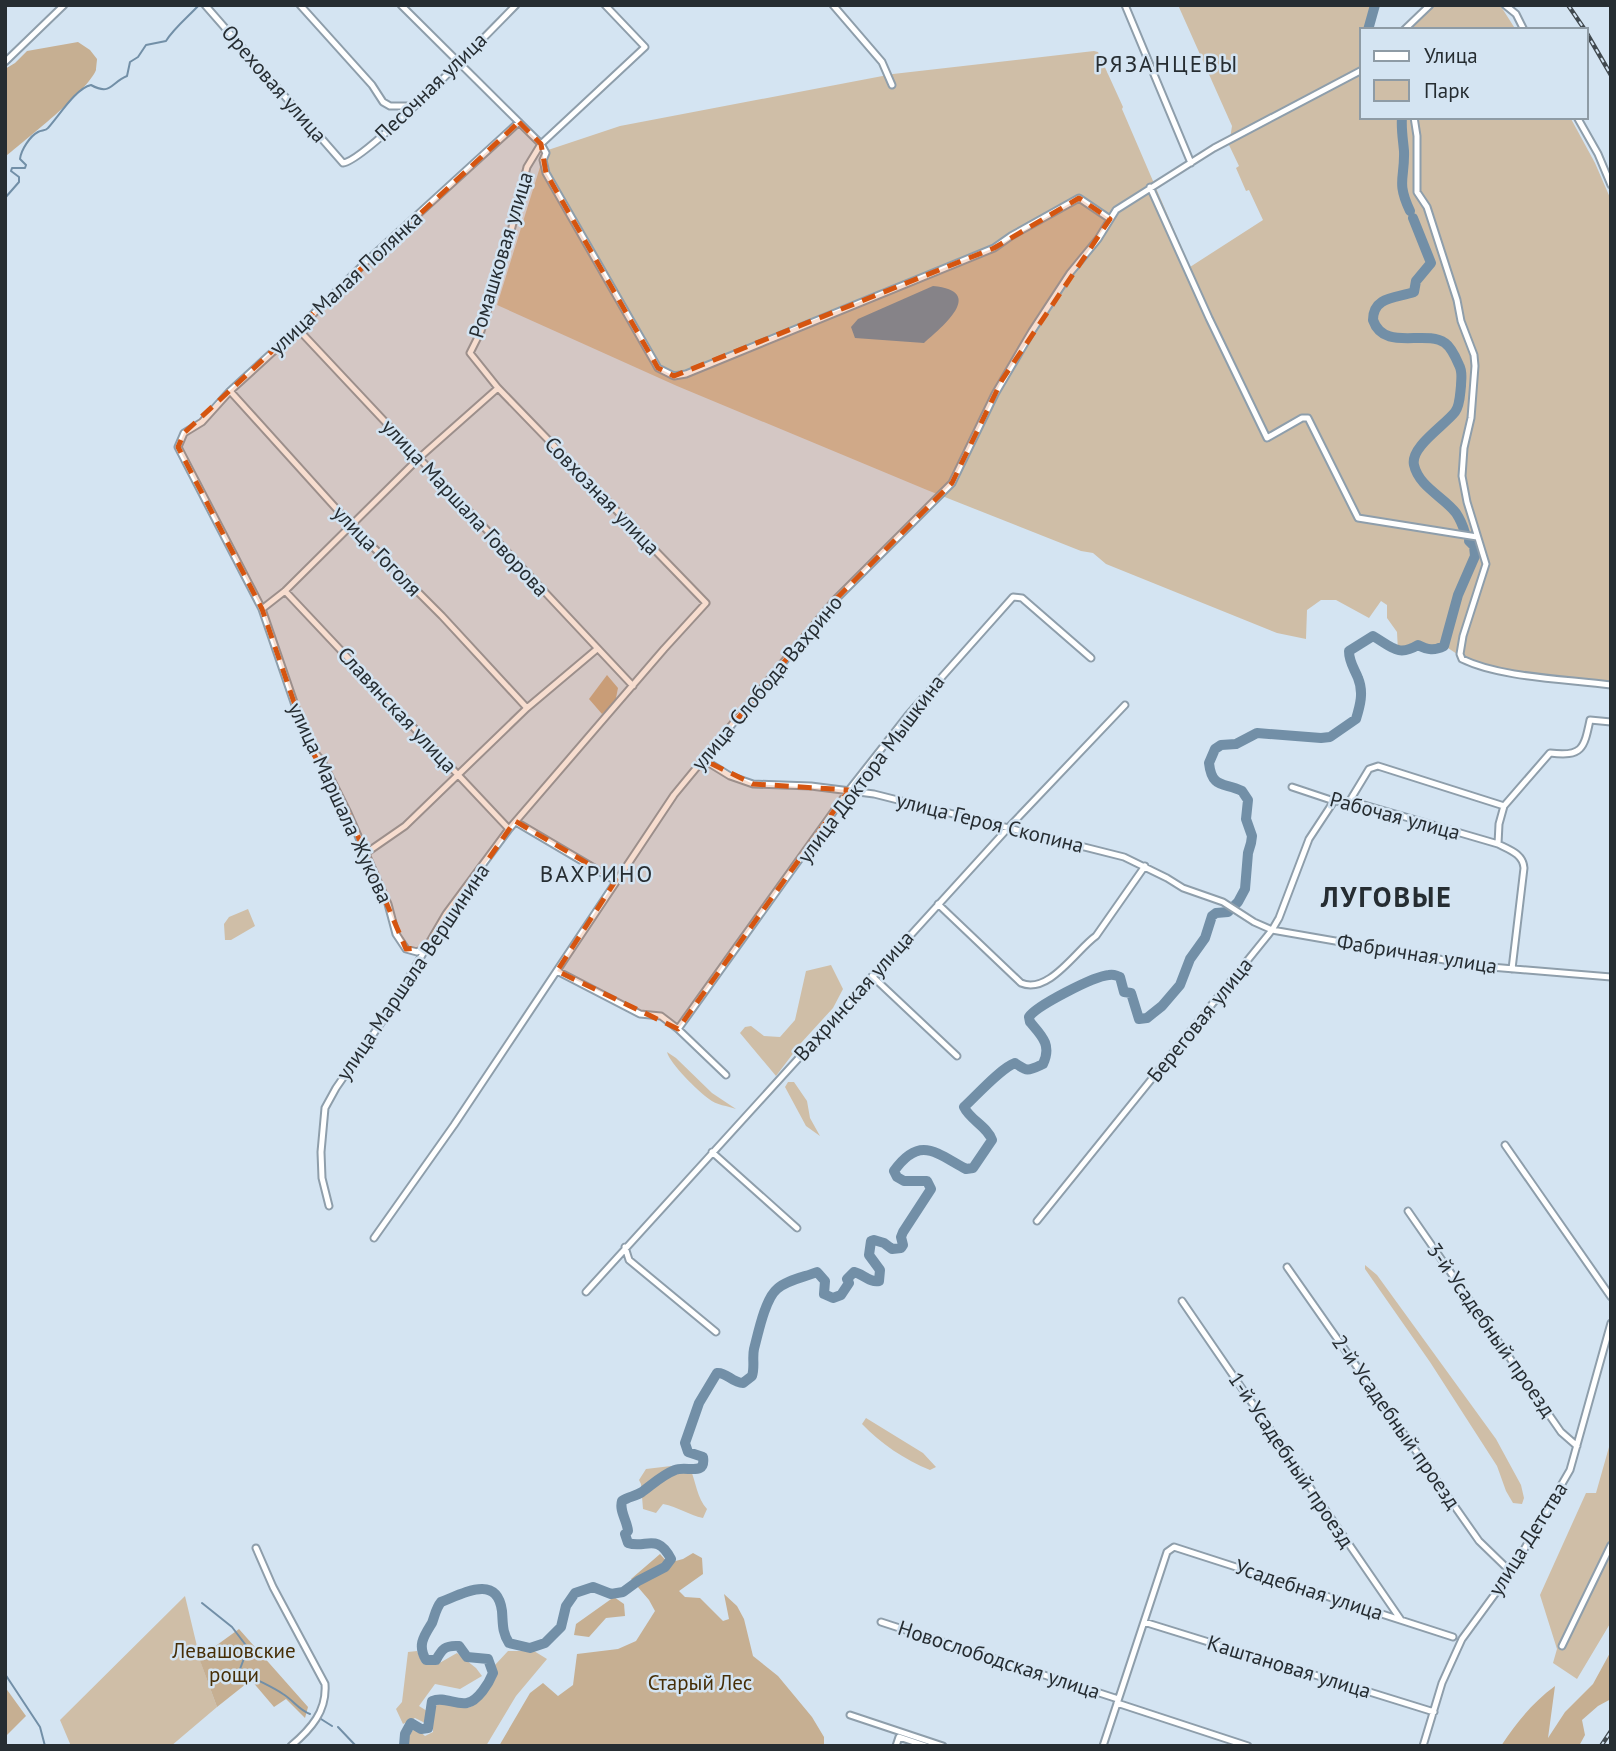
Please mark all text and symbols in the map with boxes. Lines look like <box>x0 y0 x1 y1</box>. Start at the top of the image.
street label: Ореховая улица <box>216 19 333 148</box>
street label: Песочная улица <box>369 26 492 147</box>
legend <box>1360 28 1588 119</box>
text: Улица <box>1424 42 1478 69</box>
district label: РЯЗАНЦЕВЫ <box>1095 49 1239 78</box>
text: Парк <box>1424 77 1470 104</box>
street label: Ромашковая улица <box>462 168 539 341</box>
street label: улица Малая Полянка <box>263 205 428 361</box>
street label: улица Маршала Говорова <box>376 413 555 602</box>
street label: Совхозная улица <box>539 431 666 561</box>
street label: улица Гоголя <box>327 499 427 602</box>
street label: улица Слобода Вахрино <box>685 589 848 776</box>
street label: Славянская улица <box>332 641 463 779</box>
street label: улица Доктора Мышкина <box>791 669 950 868</box>
street label: улица Маршала Жукова <box>282 698 399 908</box>
street label: Рабочая улица <box>1327 785 1463 846</box>
street label: улица Героя Скопина <box>894 786 1087 859</box>
street label: улица Маршала Вершинина <box>330 858 495 1085</box>
district label: ВАХРИНО <box>540 859 654 888</box>
district label: ЛУГОВЫЕ <box>1320 878 1453 915</box>
street label: Вахринская улица <box>788 925 919 1067</box>
street label: Фабричная улица <box>1335 928 1499 980</box>
street label: Береговая улица <box>1141 952 1258 1088</box>
street label: 3-й Усадебный проезд <box>1421 1237 1562 1422</box>
street label: 2-й Усадебный проезд <box>1326 1329 1467 1514</box>
street label: 1-й Усадебный проезд <box>1223 1367 1360 1553</box>
street label: улица Детства <box>1482 1477 1573 1601</box>
street label: Усадебная улица <box>1232 1553 1387 1626</box>
street label: Новослободская улица <box>895 1614 1104 1705</box>
street label: Каштановая улица <box>1204 1629 1374 1704</box>
park label: Левашовские рощи <box>171 1637 296 1688</box>
park label: Старый Лес <box>648 1669 752 1696</box>

